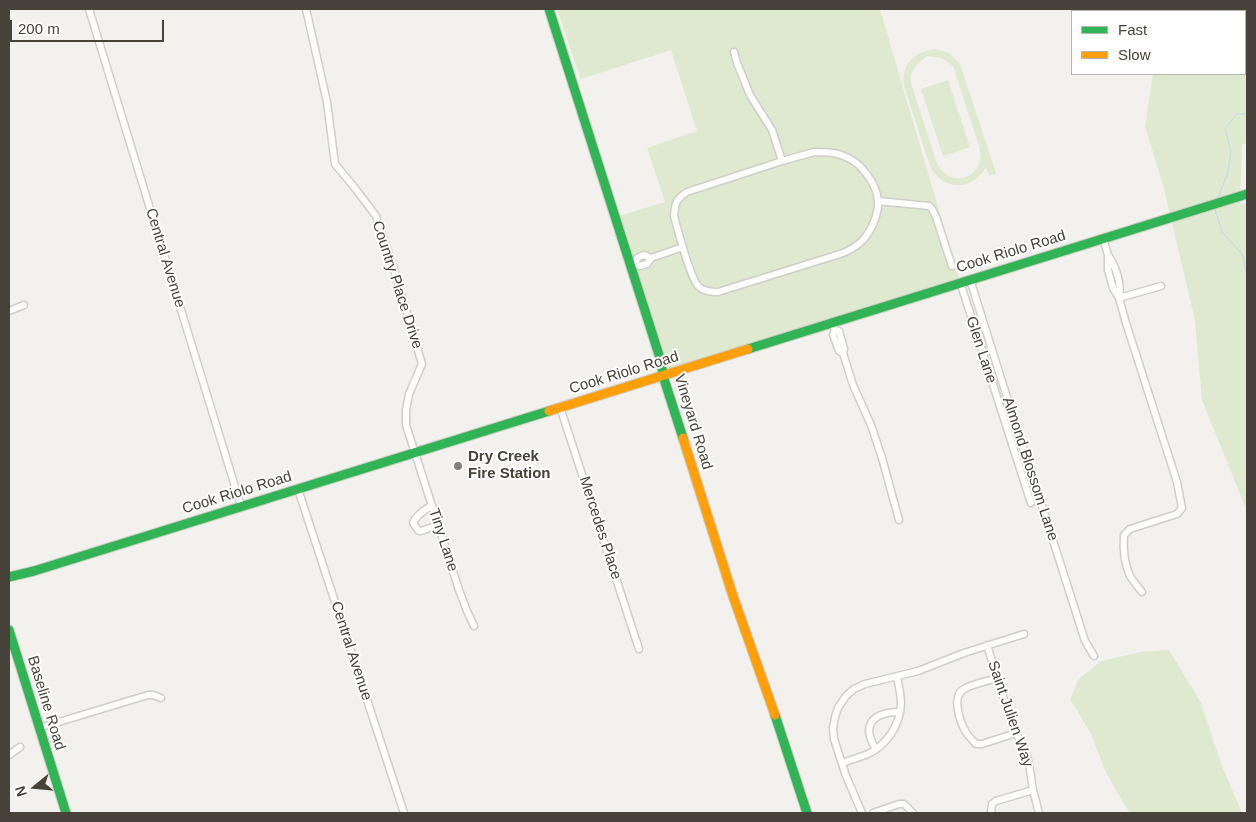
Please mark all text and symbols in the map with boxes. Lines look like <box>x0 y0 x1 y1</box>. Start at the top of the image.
scale bar <box>12 10 166 42</box>
legend <box>1071 10 1246 75</box>
text: 200 m <box>18 20 60 37</box>
text: Fast <box>1118 21 1147 38</box>
text: Slow <box>1118 46 1151 63</box>
street label: Central Avenue <box>141 206 189 310</box>
street label: Country Place Drive <box>368 219 426 351</box>
street label: Cook Riolo Road <box>954 227 1068 277</box>
street label: Glen Lane <box>962 314 1000 386</box>
street label: Cook Riolo Road <box>567 348 681 398</box>
street label: Vineyard Road <box>670 372 716 472</box>
street label: Almond Blossom Lane <box>998 395 1062 543</box>
place label: Dry Creek Fire Station <box>468 448 551 483</box>
marker: Dry Creek Fire Station <box>452 460 464 472</box>
street label: Cook Riolo Road <box>180 468 294 518</box>
street label: Mercedes Place <box>575 474 625 582</box>
street label: Tiny Lane <box>424 506 462 574</box>
street label: Central Avenue <box>327 599 375 703</box>
street label: Baseline Road <box>23 654 69 752</box>
street label: Saint Julien Way <box>983 659 1037 769</box>
north arrow <box>10 762 60 812</box>
text: N <box>12 784 30 799</box>

